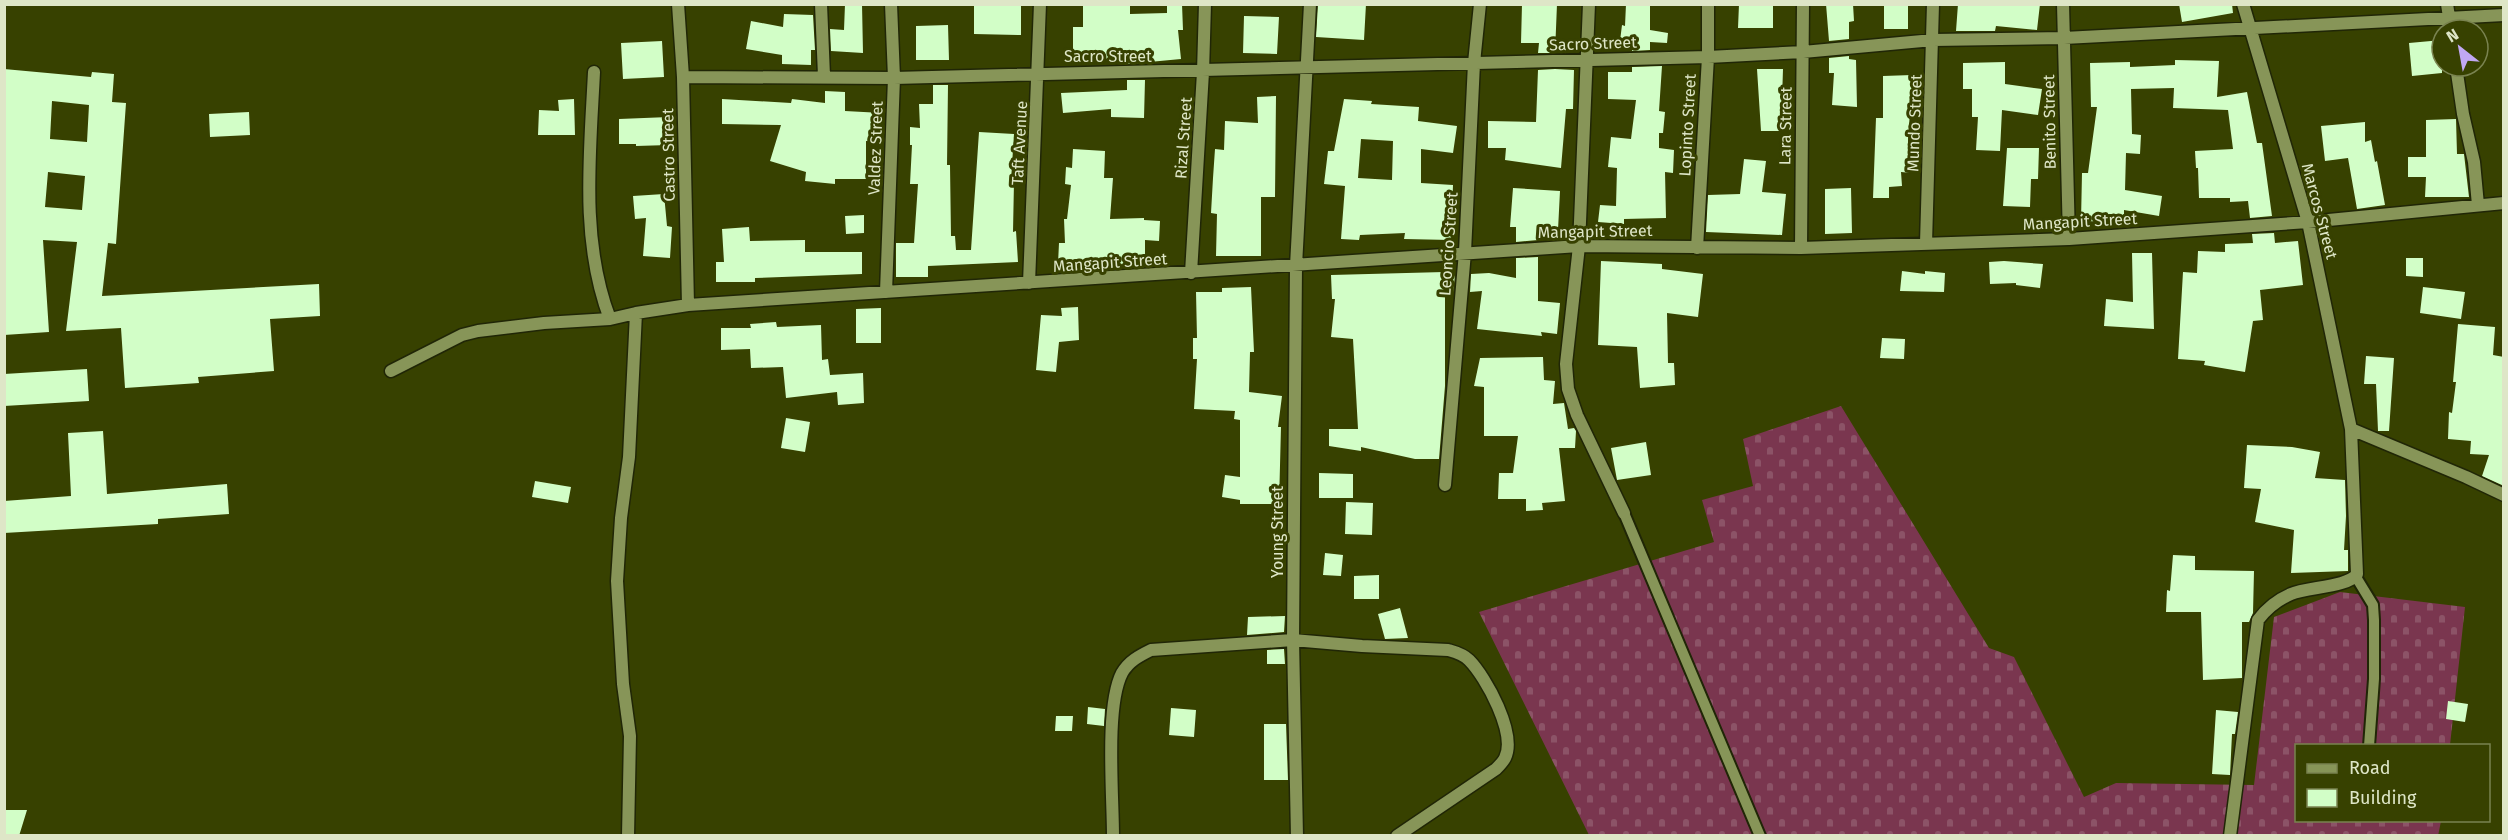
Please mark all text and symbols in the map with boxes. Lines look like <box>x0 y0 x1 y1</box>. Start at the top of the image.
north arrow <box>2430 18 2490 78</box>
text: N <box>2443 25 2462 46</box>
street label: Sacro Street <box>1549 32 1637 55</box>
street label: Sacro Street <box>1064 47 1152 66</box>
street label: Lopinto Street <box>1675 73 1700 177</box>
street label: Mundo Street <box>1903 74 1926 172</box>
street label: Benito Street <box>2039 74 2060 170</box>
street label: Lara Street <box>1775 86 1796 165</box>
street label: Rizal Street <box>1171 96 1196 180</box>
street label: Valdez Street <box>864 100 887 195</box>
street label: Taft Avenue <box>1008 100 1031 186</box>
street label: Castro Street <box>658 108 679 202</box>
street label: Marcos Street <box>2298 161 2342 261</box>
street label: Leoncio Street <box>1435 191 1462 297</box>
street label: Mangapit Street <box>2022 209 2138 234</box>
street label: Mangapit Street <box>1538 221 1653 242</box>
street label: Mangapit Street <box>1052 249 1168 276</box>
street label: Young Street <box>1268 486 1287 578</box>
legend <box>2295 744 2490 822</box>
text: Road <box>2349 757 2391 779</box>
text: Building <box>2349 787 2417 809</box>

